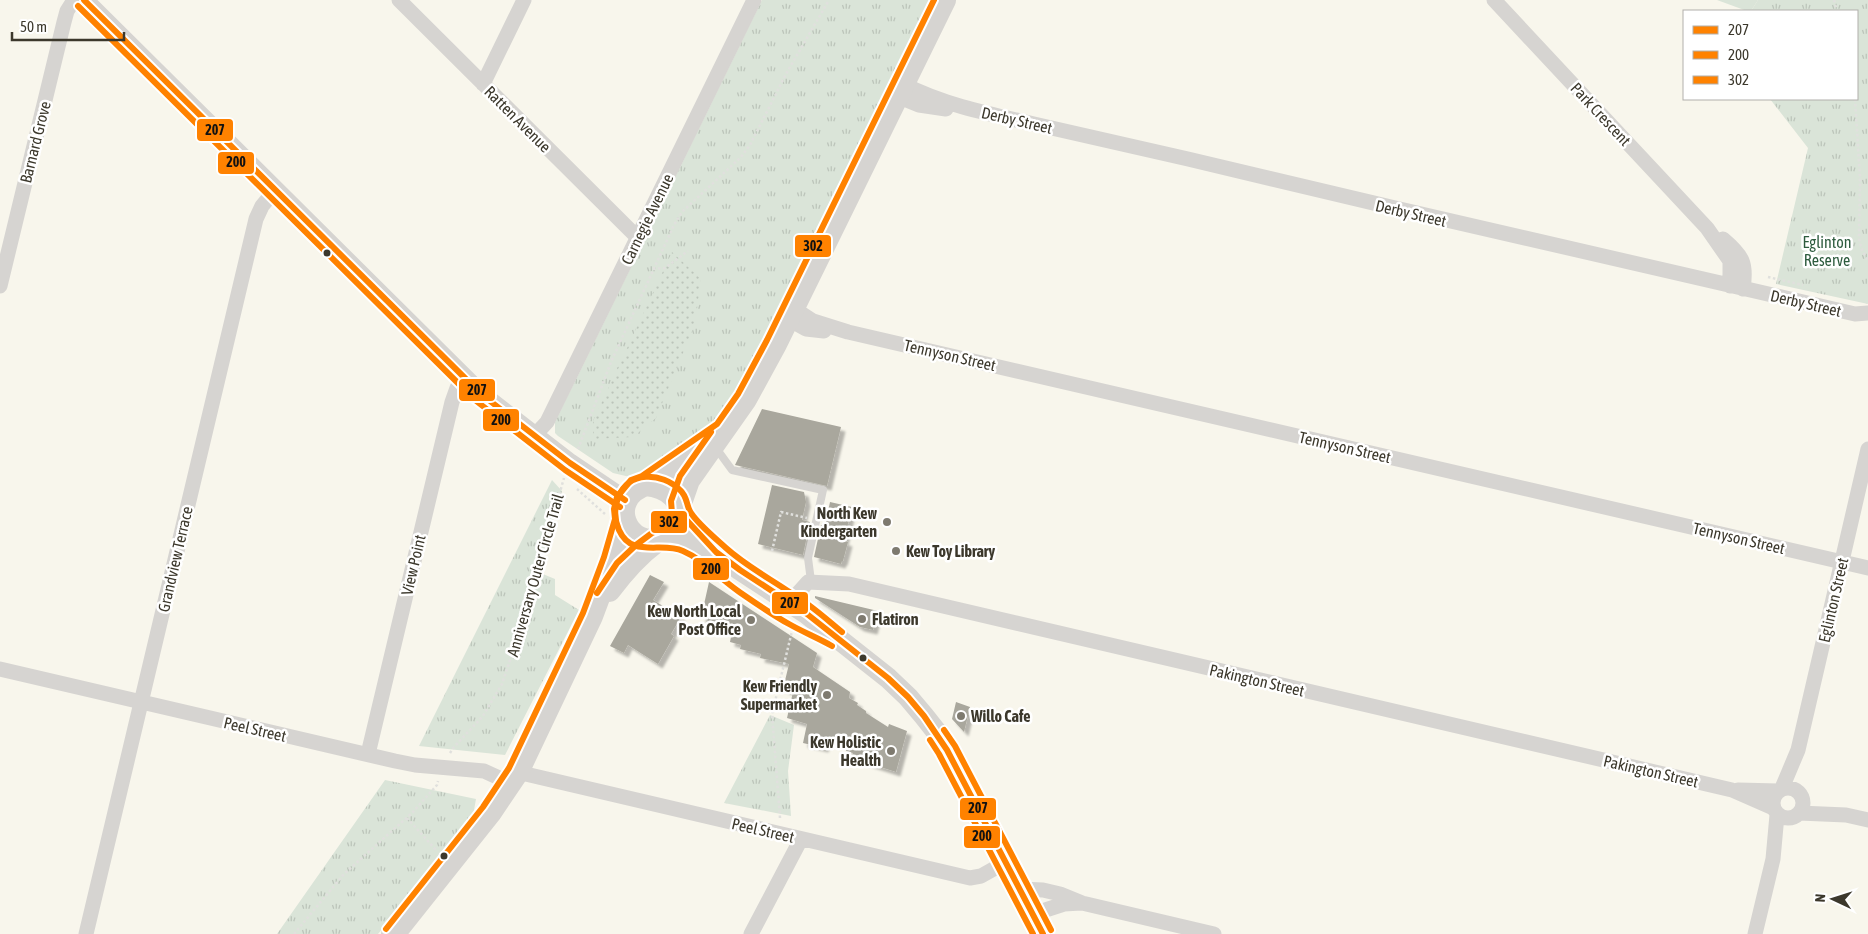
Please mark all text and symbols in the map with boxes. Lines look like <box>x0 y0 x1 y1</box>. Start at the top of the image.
scale bar <box>12 10 125 42</box>
legend <box>1683 10 1858 100</box>
text: 50 m <box>20 18 47 35</box>
text: 207 <box>1728 21 1749 38</box>
text: 200 <box>1728 46 1749 63</box>
text: 302 <box>1728 71 1749 88</box>
street label: Park Crescent <box>1567 79 1635 149</box>
street label: Ratten Avenue <box>481 82 555 156</box>
street label: Barnard Grove <box>16 99 54 185</box>
street label: Derby Street <box>980 103 1055 138</box>
line badge: 207 <box>196 118 234 142</box>
text: 207 <box>205 122 225 138</box>
line badge: 200 <box>217 151 255 175</box>
text: 200 <box>226 154 246 170</box>
street label: Carnegie Avenue <box>617 171 678 268</box>
street label: Derby Street <box>1374 196 1449 231</box>
park label: Eglinton Reserve <box>1802 233 1852 269</box>
line badge: 302 <box>794 234 832 258</box>
text: 302 <box>803 238 823 254</box>
unlabelled marker <box>322 248 332 258</box>
street label: Derby Street <box>1769 286 1844 321</box>
street label: Tennyson Street <box>902 336 998 375</box>
line badge: 207 <box>458 378 496 402</box>
text: 207 <box>467 382 487 398</box>
line badge: 200 <box>482 408 520 432</box>
text: 200 <box>491 412 511 428</box>
street label: Tennyson Street <box>1297 428 1393 467</box>
street label: Anniversary Outer Circle Trail <box>503 491 568 659</box>
street label: Grandview Terrace <box>154 504 196 614</box>
place label: North Kew Kindergarten <box>801 504 877 540</box>
line badge: 302 <box>650 510 688 534</box>
text: 302 <box>659 514 679 530</box>
marker: North Kew Kindergarten <box>881 516 893 528</box>
street label: Tennyson Street <box>1691 519 1787 558</box>
street label: View Point <box>397 533 429 597</box>
place label: Kew Toy Library <box>906 542 996 560</box>
marker: Kew Toy Library <box>890 545 902 557</box>
street label: Eglinton Street <box>1815 556 1853 644</box>
line badge: 200 <box>692 557 730 581</box>
text: 200 <box>701 561 721 577</box>
line badge: 207 <box>771 591 809 615</box>
text: 207 <box>780 595 800 611</box>
place label: Kew North Local Post Office <box>647 602 742 638</box>
place label: Flatiron <box>872 610 919 628</box>
marker: Flatiron <box>856 613 868 625</box>
marker: Kew North Local Post Office <box>745 614 757 626</box>
unlabelled marker <box>858 653 868 663</box>
street label: Pakington Street <box>1208 660 1307 701</box>
place label: Kew Friendly Supermarket <box>741 677 817 713</box>
marker: Kew Friendly Supermarket <box>821 689 833 701</box>
place label: Willo Cafe <box>970 707 1031 725</box>
marker: Willo Cafe <box>955 710 967 722</box>
street label: Peel Street <box>222 713 288 745</box>
place label: Kew Holistic Health <box>810 733 881 769</box>
marker: Kew Holistic Health <box>885 745 897 757</box>
street label: Pakington Street <box>1602 751 1701 792</box>
line badge: 207 <box>959 797 997 821</box>
text: 207 <box>968 800 988 816</box>
street label: Peel Street <box>730 814 796 846</box>
line badge: 200 <box>963 825 1001 849</box>
text: 200 <box>972 828 992 844</box>
unlabelled marker <box>439 851 449 861</box>
north arrow <box>1808 874 1858 924</box>
text: N <box>1812 893 1828 903</box>

